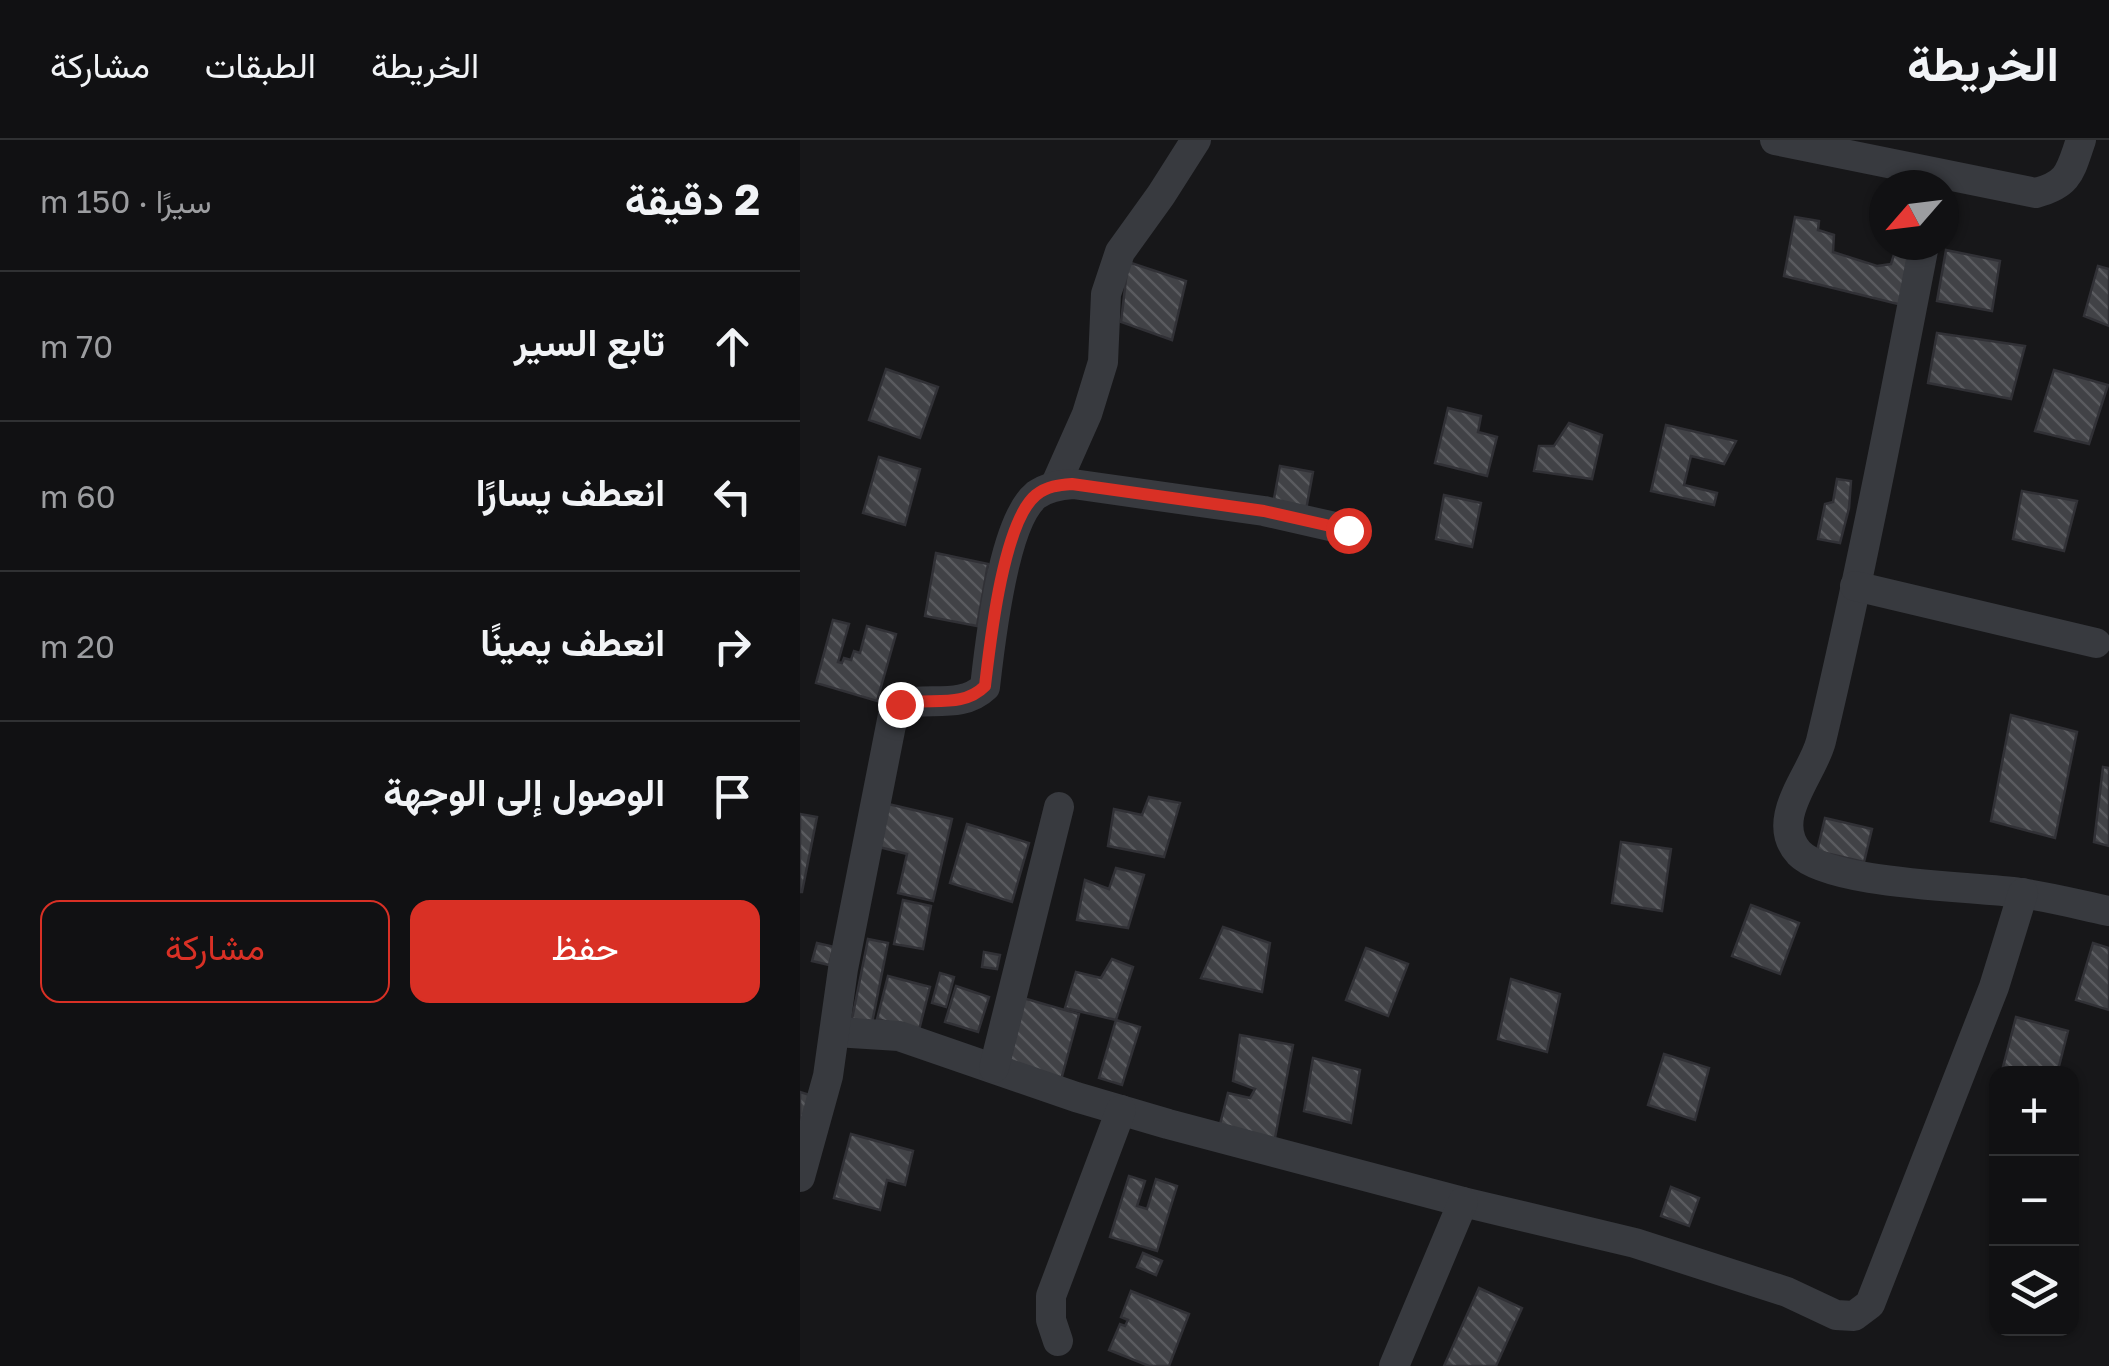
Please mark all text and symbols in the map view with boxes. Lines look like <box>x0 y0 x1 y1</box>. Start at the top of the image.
text: الخريطة <box>1907 34 2059 92</box>
text: مشاركة <box>50 44 150 86</box>
text: الطبقات <box>205 44 316 86</box>
text: الخريطة <box>371 44 479 86</box>
north arrow <box>1869 170 1959 260</box>
text: 2 دقيقة <box>625 174 760 224</box>
text: سيرًا · 150 m <box>40 182 211 220</box>
text: تابع السير <box>514 319 665 364</box>
icon: ahead <box>705 319 760 374</box>
text: 70 m <box>40 327 113 365</box>
text: انعطف يسارًا <box>476 469 665 514</box>
icon: left <box>705 469 760 524</box>
text: 60 m <box>40 477 116 515</box>
route start <box>1326 508 1372 554</box>
text: انعطف يمينًا <box>480 619 665 664</box>
icon: right <box>705 619 760 674</box>
text: 20 m <box>40 627 115 665</box>
route end <box>878 682 924 728</box>
text: الوصول إلى الوجهة <box>383 769 665 814</box>
icon: arrive <box>705 769 760 824</box>
button: مشاركة <box>40 900 390 1003</box>
button: حفظ <box>410 900 760 1003</box>
map controls <box>1989 1066 2079 1336</box>
button: + <box>1989 1066 2079 1156</box>
button: − <box>1989 1156 2079 1246</box>
button: layers <box>1989 1246 2079 1336</box>

